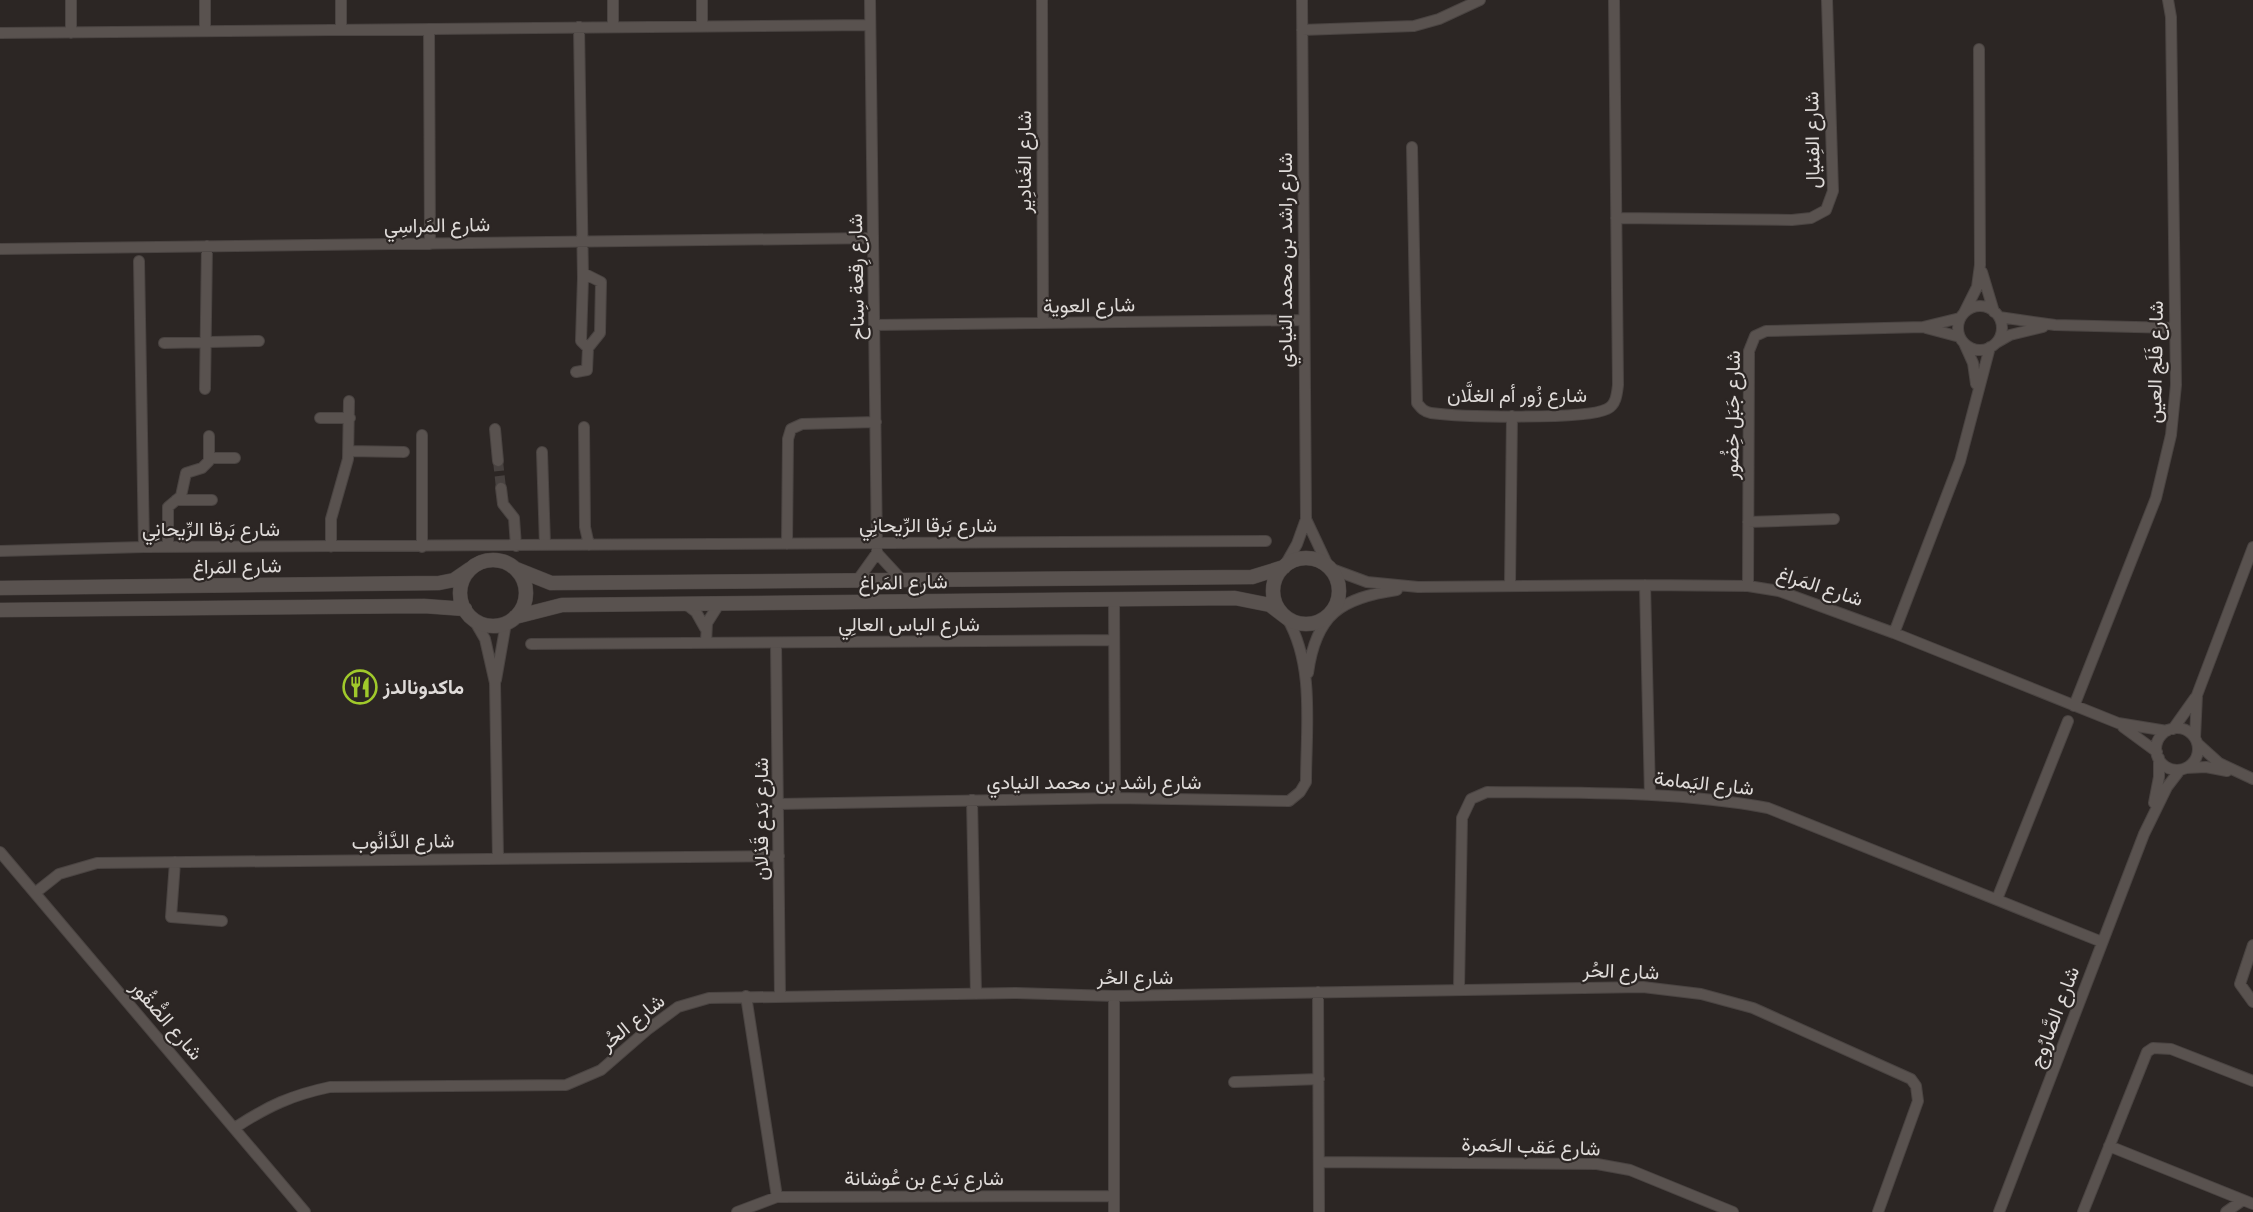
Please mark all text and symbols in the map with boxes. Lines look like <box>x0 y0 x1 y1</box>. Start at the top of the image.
street label: شارع الفِنيال <box>1799 91 1827 189</box>
street label: شارع الغَنادِير <box>1012 111 1038 214</box>
street label: شارع راشد بن محمد النيادي <box>1273 152 1302 368</box>
street label: شارع المَراسِي <box>384 212 490 243</box>
street label: شارع رِقعة سِناح <box>843 213 873 341</box>
street label: شارع العوية <box>1043 292 1135 320</box>
street label: شارع فَلَج العين <box>2142 300 2170 424</box>
street label: شارع جَبَل خِضُور <box>1719 350 1747 481</box>
street label: شارع زُور أم الغلَّان <box>1447 381 1587 409</box>
street label: شارع بَرقا الرِّيحانِي <box>859 513 997 542</box>
street label: شارع بَرقا الرِّيحانِي <box>142 517 280 546</box>
street label: شارع المَراغ <box>192 553 282 581</box>
street label: شارع المَراغ <box>1773 561 1866 613</box>
street label: شارع المَراغ <box>858 569 948 597</box>
street label: شارع الياس العالِي <box>838 612 980 641</box>
restaurant icon: ماكدونالدز <box>342 669 378 705</box>
place label: ماكدونالدز <box>382 675 464 700</box>
street label: شارع بَدع قَذلان <box>749 758 775 880</box>
street label: شارع اليَمامة <box>1653 766 1755 802</box>
street label: شارع راشد بن محمد النيادي <box>986 770 1202 799</box>
street label: شارع الدَّانُوب <box>352 828 455 856</box>
street label: شارع الحُر <box>1581 958 1660 986</box>
street label: شارع الصَّارُوج <box>2024 963 2086 1072</box>
street label: شارع الحُر <box>1096 965 1173 991</box>
street label: شارع الصُّقُور <box>124 974 209 1066</box>
street label: شارع الحُر <box>594 989 671 1058</box>
street label: شارع عَقب الحَمرة <box>1461 1132 1601 1162</box>
street label: شارع بَدع بن عُوشانة <box>844 1166 1004 1192</box>

